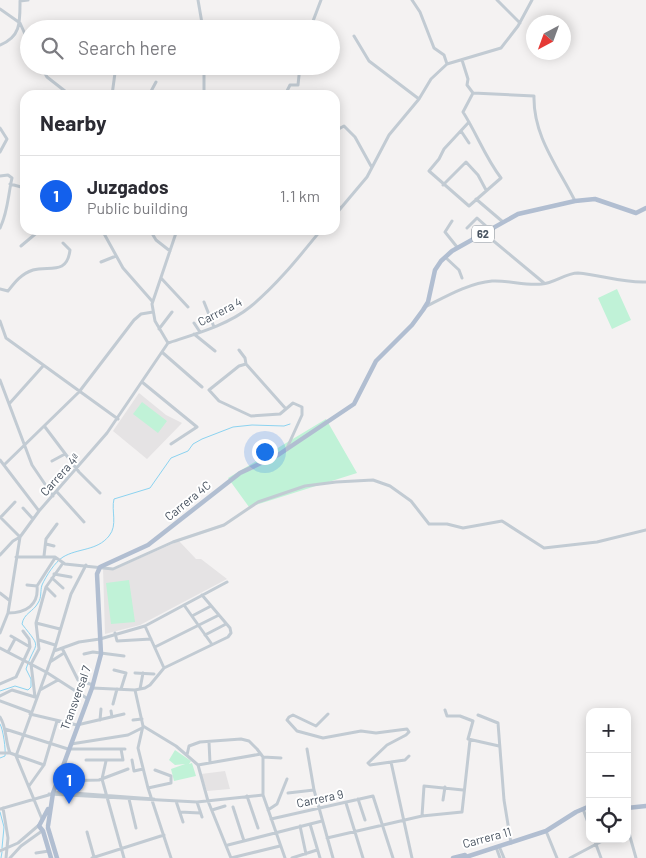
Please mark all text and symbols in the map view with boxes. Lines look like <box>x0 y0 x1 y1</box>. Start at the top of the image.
north arrow <box>526 15 571 60</box>
search box <box>20 20 340 75</box>
icon: search <box>38 34 66 62</box>
text: Search here <box>78 36 177 59</box>
text: Nearby <box>40 110 106 135</box>
text: Juzgados <box>87 175 169 198</box>
text: 1 <box>53 186 59 205</box>
text: 1.1 km <box>280 186 320 205</box>
text: Public building <box>87 198 188 217</box>
road number: 62 <box>472 225 494 242</box>
street label: Carrera 4 <box>195 294 244 328</box>
your location <box>252 439 278 465</box>
street label: Carrera 4ª <box>37 450 82 498</box>
street label: Carrera 4C <box>162 477 213 523</box>
street label: Transversal 7 <box>57 663 93 732</box>
map controls <box>586 708 631 843</box>
button: + <box>586 708 631 753</box>
button: − <box>586 753 631 798</box>
pin: 1 <box>53 763 85 804</box>
street label: Carrera 9 <box>295 786 345 810</box>
button: locate <box>586 798 631 843</box>
street label: Carrera 11 <box>461 824 513 850</box>

